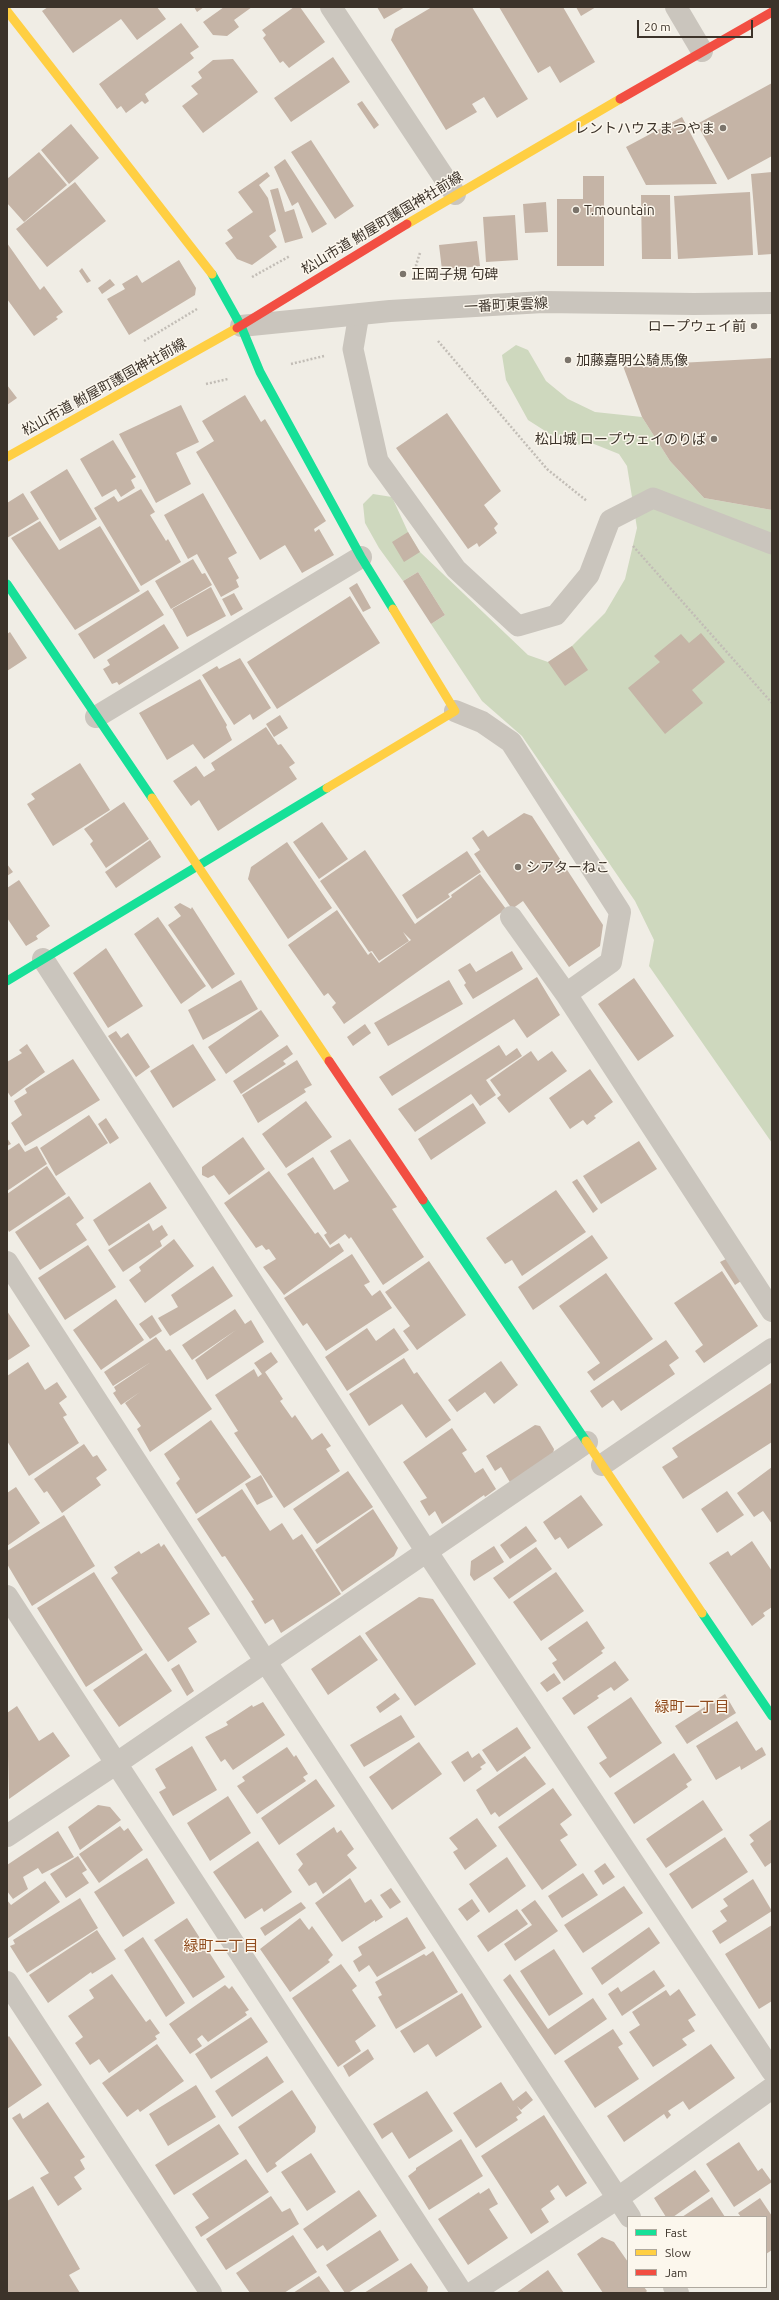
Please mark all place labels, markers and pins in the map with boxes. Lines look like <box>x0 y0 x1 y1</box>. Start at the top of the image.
place label: レントハウスまつやま <box>575 120 715 136</box>
marker: レントハウスまつやま <box>718 123 728 133</box>
place label: T.mountain <box>584 202 655 218</box>
marker: T.mountain <box>571 205 581 215</box>
place label: 正岡子規 句碑 <box>411 266 498 282</box>
marker: 正岡子規 句碑 <box>398 269 408 279</box>
place label: ロープウェイ前 <box>648 318 746 334</box>
marker: ロープウェイ前 <box>749 321 759 331</box>
place label: 加藤嘉明公騎馬像 <box>576 352 688 368</box>
marker: 加藤嘉明公騎馬像 <box>563 355 573 365</box>
place label: 松山城 ロープウェイのりば <box>535 431 706 447</box>
marker: 松山城 ロープウェイのりば <box>709 434 719 444</box>
place label: シアターねこ <box>526 859 610 875</box>
marker: シアターねこ <box>513 862 523 872</box>

